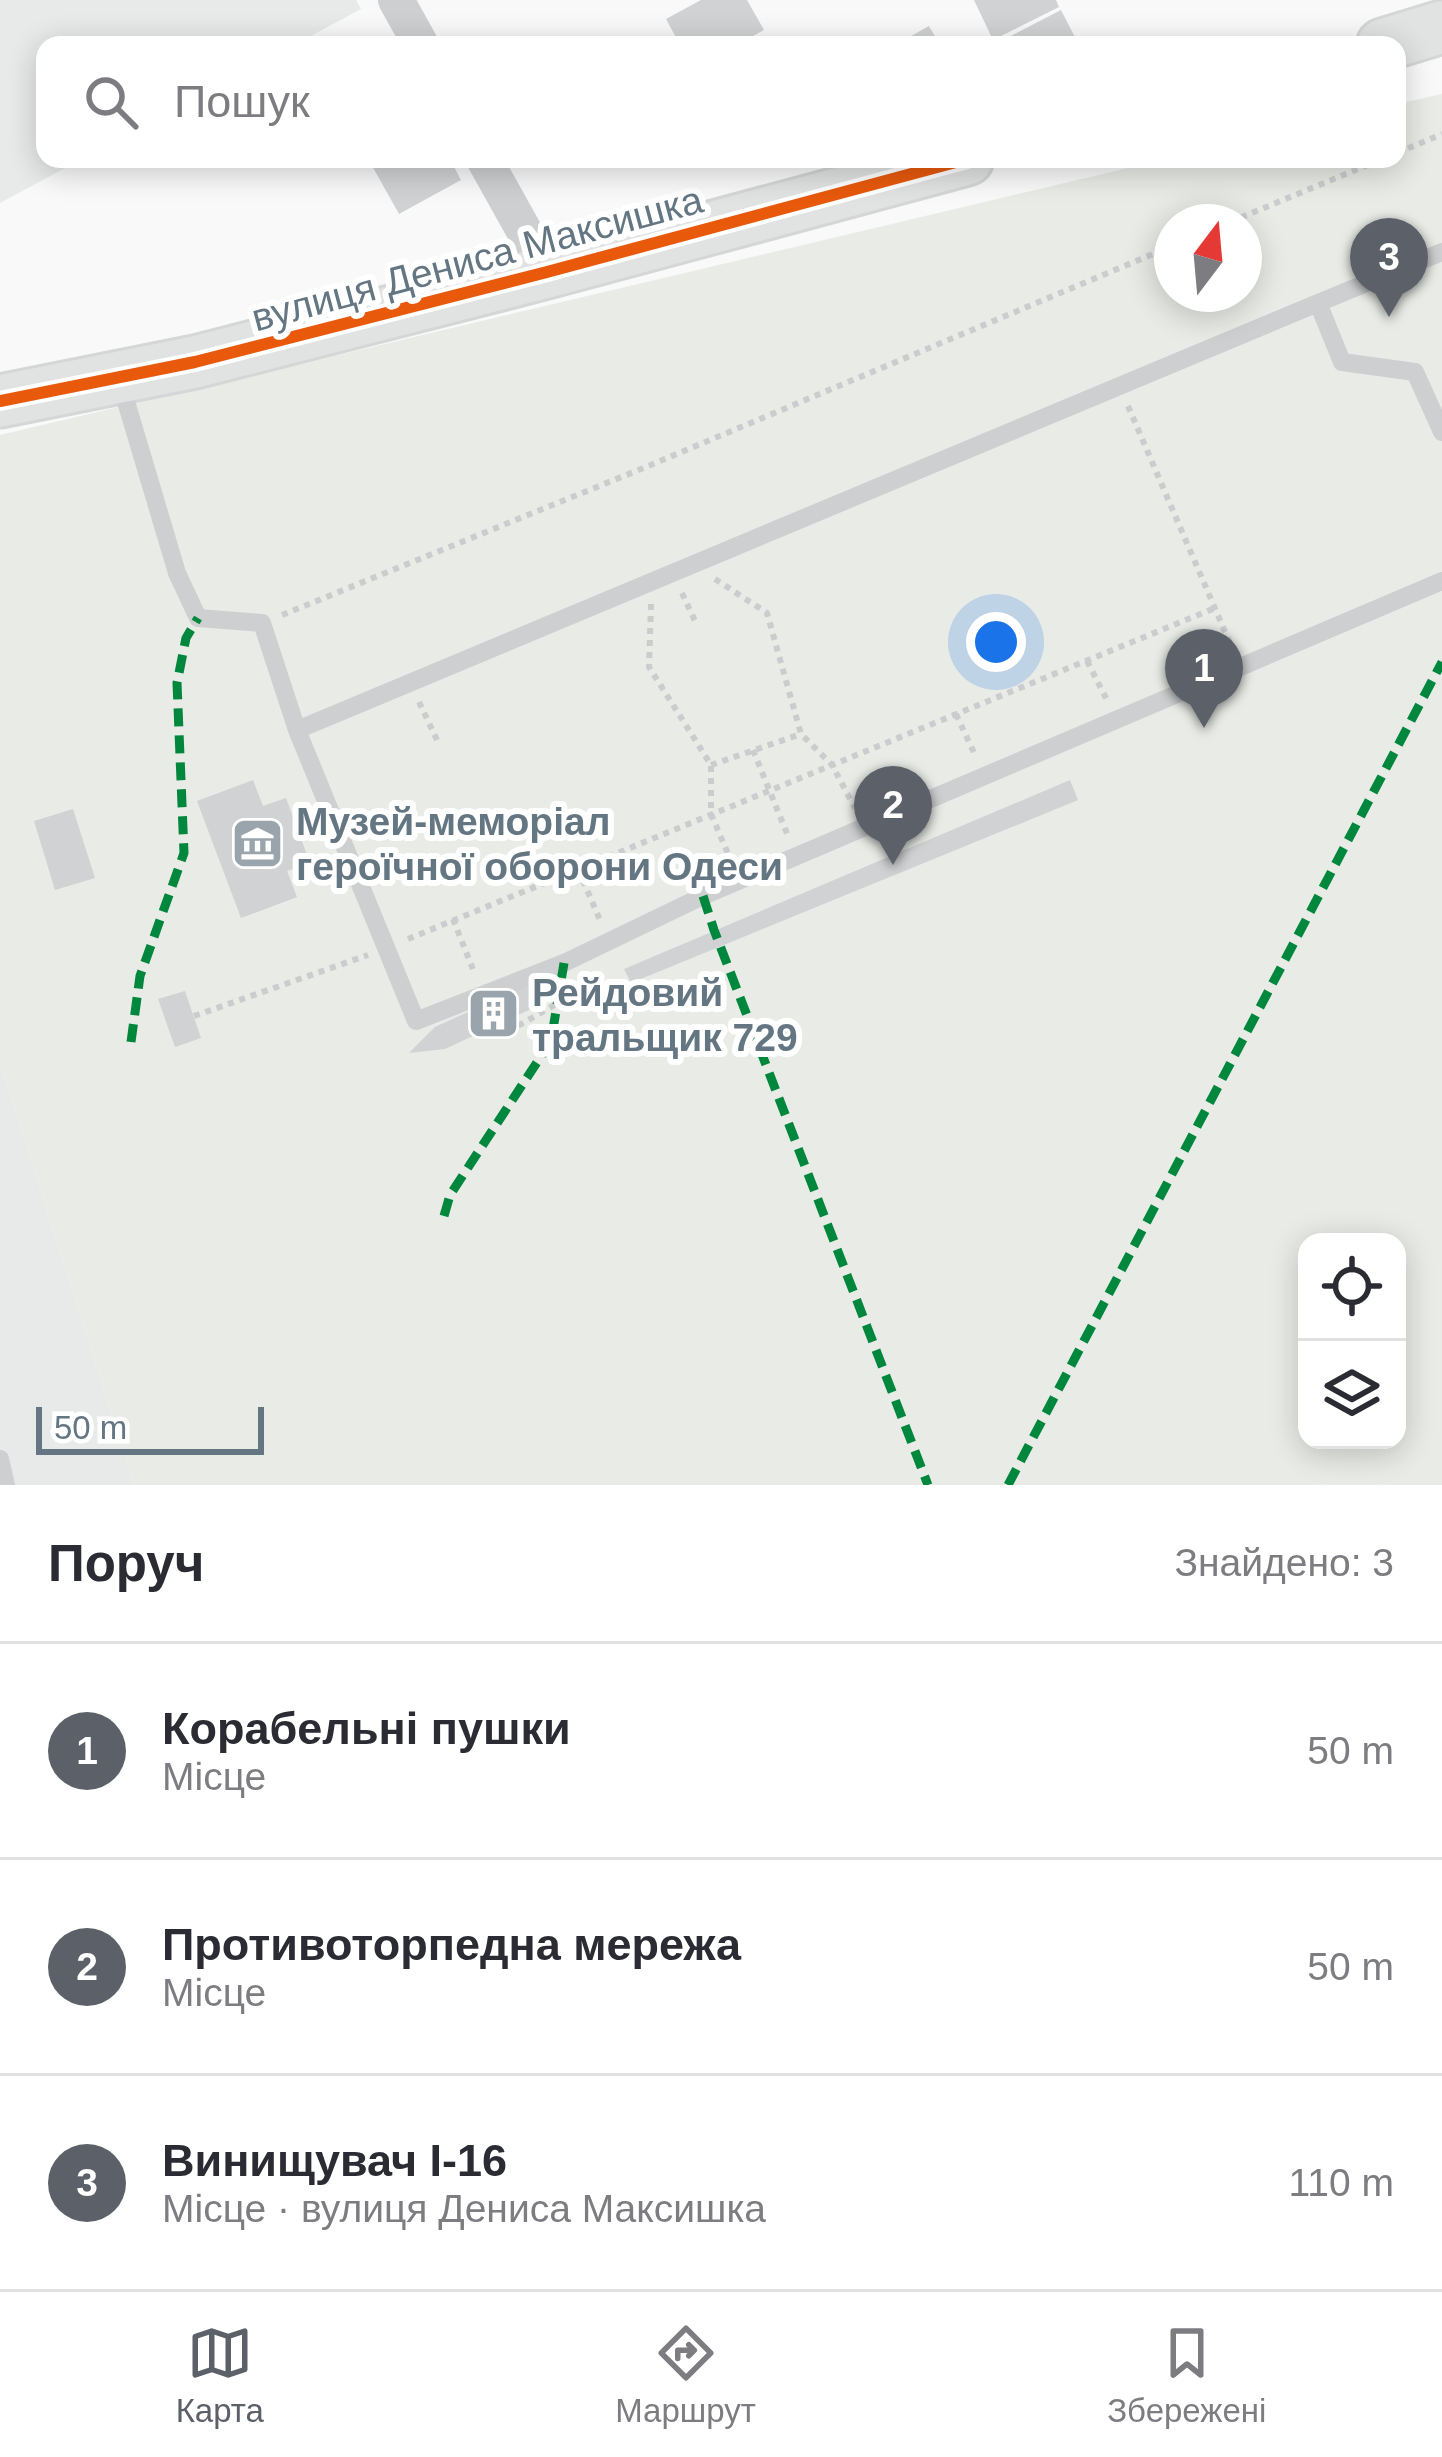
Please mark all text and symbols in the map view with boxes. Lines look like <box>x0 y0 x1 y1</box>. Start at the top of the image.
search box <box>36 36 1406 168</box>
icon: search <box>78 69 144 135</box>
text: Пошук <box>174 76 310 127</box>
street label: вулиця Дениса Максишка <box>247 177 708 339</box>
north arrow <box>1154 204 1262 312</box>
pin: 3 <box>1350 218 1428 317</box>
your location <box>966 612 1026 672</box>
pin: 1 <box>1165 629 1243 728</box>
pin: 2 <box>854 766 932 865</box>
place label: Музей-меморіал героїчної оборони Одеси <box>296 800 783 888</box>
museum icon: Музей-меморіал героїчної оборони Одеси <box>229 815 285 871</box>
place label: Рейдовий тральщик 729 <box>532 971 798 1059</box>
building icon: Рейдовий тральщик 729 <box>465 986 521 1042</box>
map controls <box>1298 1233 1406 1449</box>
button: locate <box>1298 1233 1406 1341</box>
button: layers <box>1298 1341 1406 1449</box>
scale bar <box>36 1401 264 1454</box>
text: 50 m <box>54 1409 127 1446</box>
text: Поруч <box>48 1535 204 1592</box>
text: Знайдено: 3 <box>1174 1541 1394 1584</box>
text: Корабельні пушки <box>162 1703 571 1754</box>
text: 1 <box>76 1729 98 1772</box>
text: 50 m <box>1307 1729 1394 1772</box>
text: Місце <box>162 1755 266 1798</box>
text: Противоторпедна мережа <box>162 1919 741 1970</box>
text: 2 <box>76 1945 98 1988</box>
text: 50 m <box>1307 1945 1394 1988</box>
text: Місце <box>162 1971 266 2014</box>
text: Винищувач І-16 <box>162 2135 507 2186</box>
text: 3 <box>76 2161 98 2204</box>
text: 110 m <box>1289 2161 1394 2204</box>
text: Місце · вулиця Дениса Максишка <box>162 2187 766 2230</box>
tab: Карта <box>176 2320 264 2430</box>
tab: Маршрут <box>615 2320 756 2430</box>
tab: Збережені <box>1107 2320 1266 2430</box>

